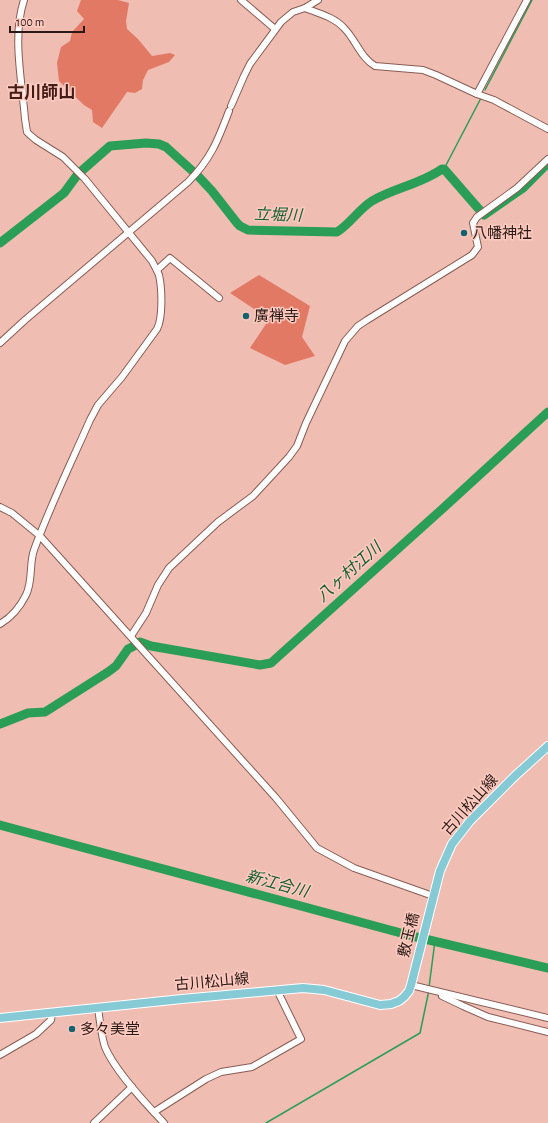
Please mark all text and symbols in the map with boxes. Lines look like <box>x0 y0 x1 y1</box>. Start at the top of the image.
scale bar <box>10 8 84 34</box>
text: 100 m <box>16 16 44 28</box>
district label: 古川師山 <box>7 83 75 101</box>
water label: 立堀川 <box>254 205 304 224</box>
place label: 八幡神社 <box>472 225 532 241</box>
marker: 八幡神社 <box>459 228 469 238</box>
place label: 廣禅寺 <box>254 308 299 324</box>
marker: 廣禅寺 <box>241 311 251 321</box>
water label: 八ヶ村江川 <box>313 537 386 605</box>
street label: 古川松山線 <box>439 771 501 838</box>
water label: 新江合川 <box>244 867 312 901</box>
street label: 敷玉橋 <box>394 911 422 959</box>
street label: 古川松山線 <box>174 970 250 993</box>
place label: 多々美堂 <box>80 1021 140 1037</box>
marker: 多々美堂 <box>67 1024 77 1034</box>

